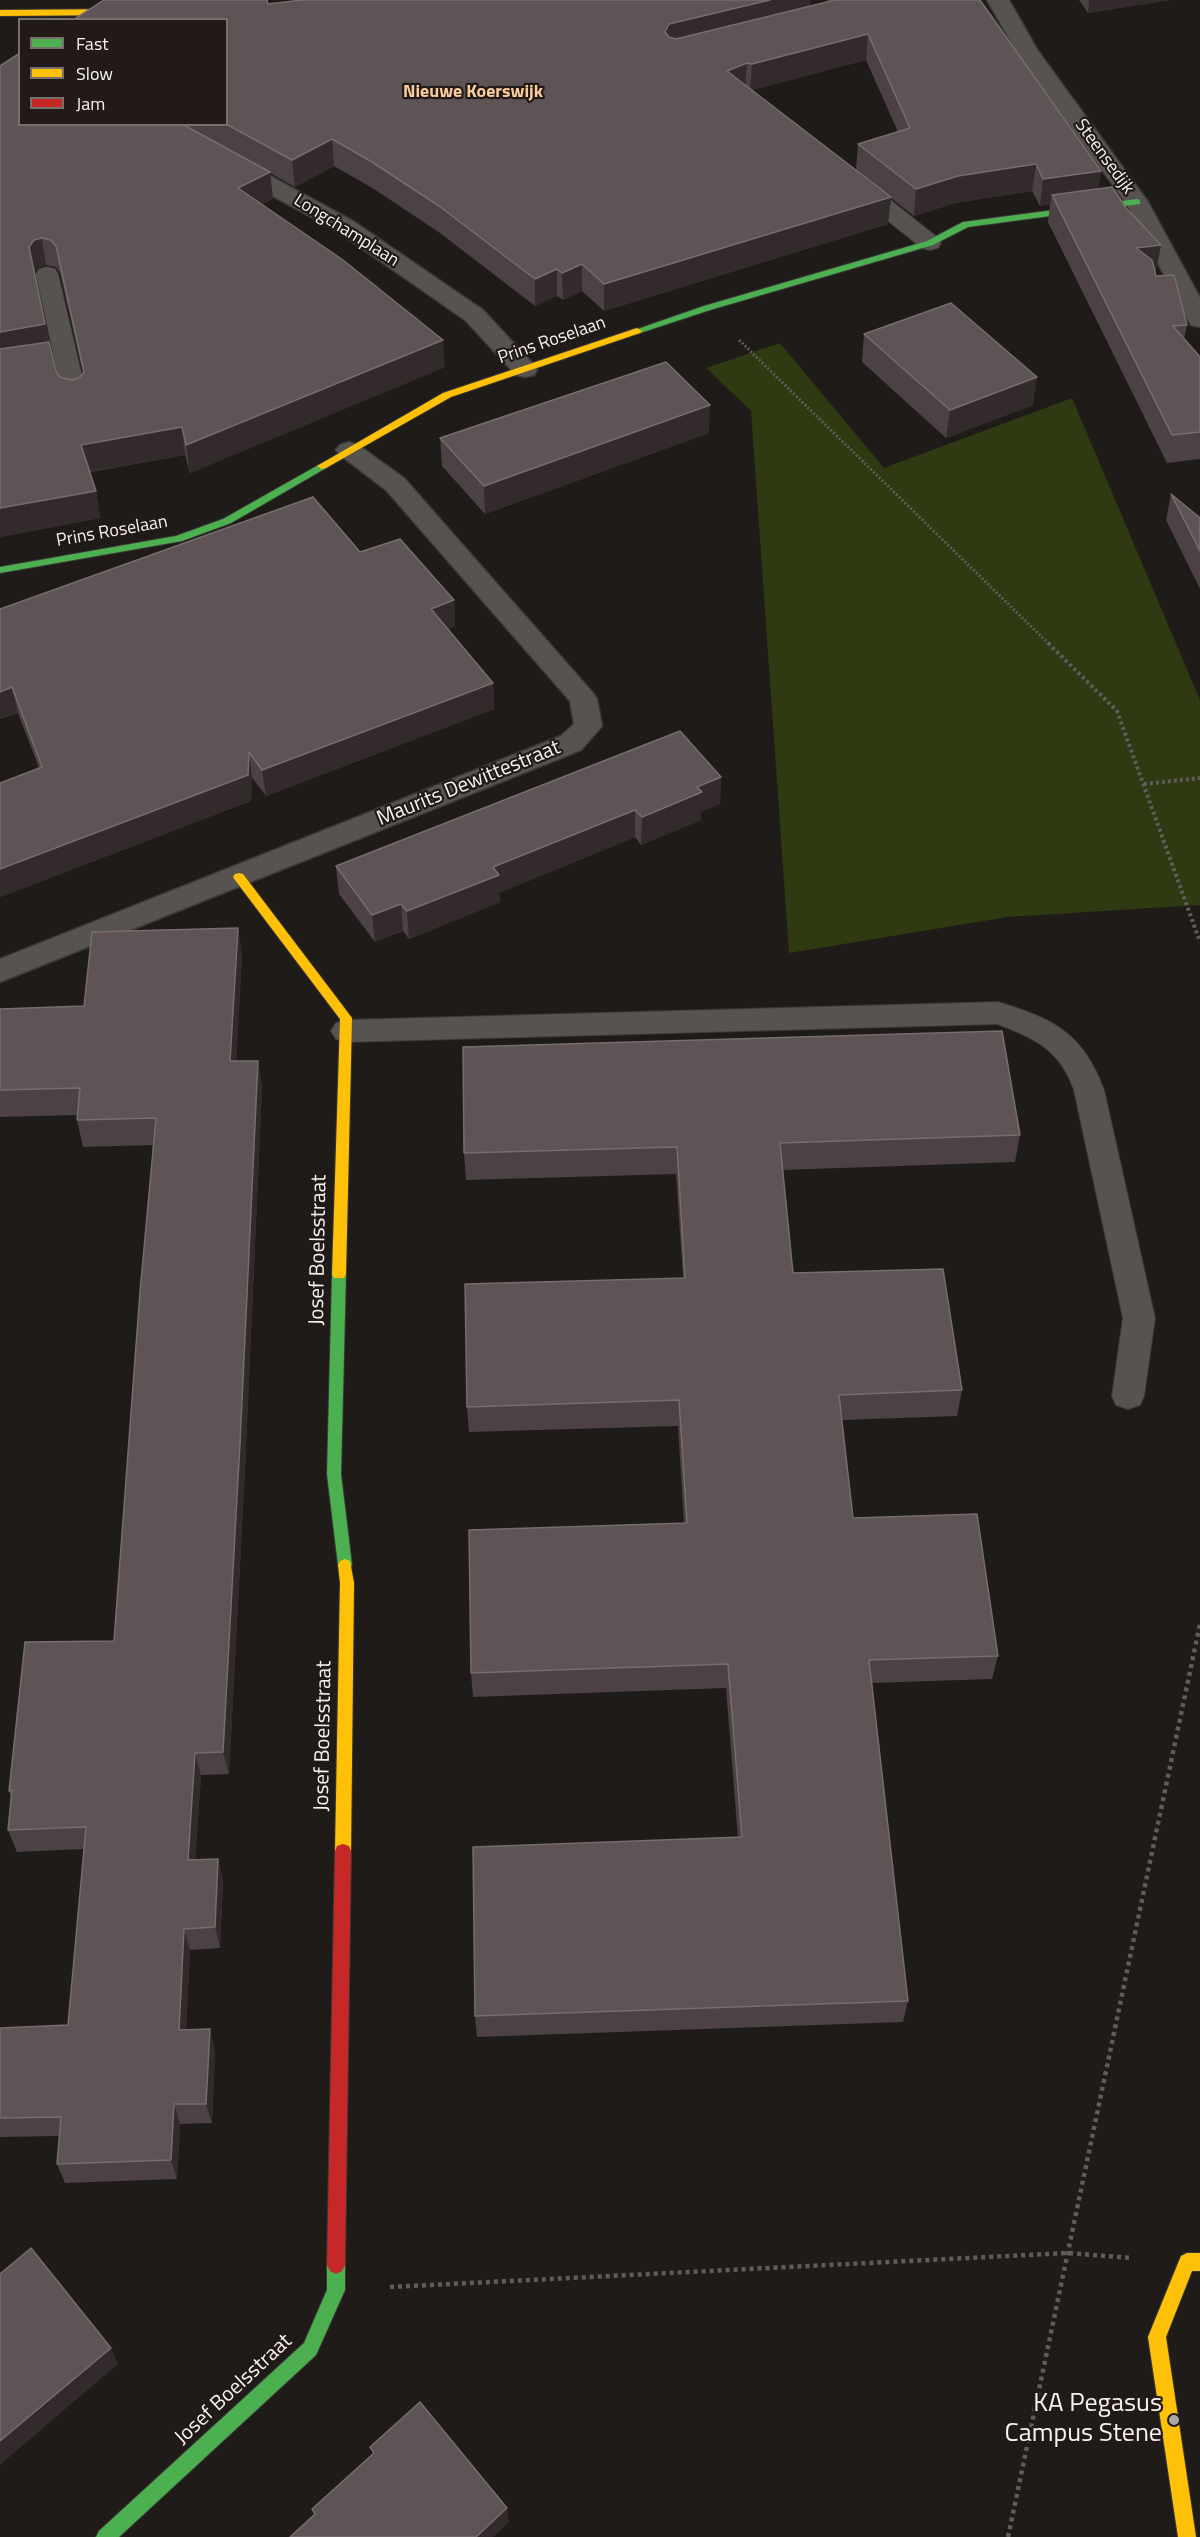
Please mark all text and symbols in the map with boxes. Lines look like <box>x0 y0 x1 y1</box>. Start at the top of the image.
legend <box>18 18 228 126</box>
text: Fast <box>76 30 109 57</box>
text: Slow <box>76 60 113 87</box>
district label: Nieuwe Koerswijk <box>403 82 543 104</box>
text: Jam <box>76 90 105 117</box>
street label: Steensedijk <box>1070 115 1138 199</box>
street label: Longchamplaan <box>289 190 403 272</box>
street label: Prins Roselaan <box>495 312 609 370</box>
street label: Prins Roselaan <box>55 512 169 552</box>
street label: Maurits Dewittestraat <box>374 736 564 832</box>
street label: Josef Boelsstraat <box>305 1174 333 1326</box>
street label: Josef Boelsstraat <box>310 1660 338 1812</box>
street label: Josef Boelsstraat <box>170 2329 298 2451</box>
place label: KA Pegasus Campus Stene <box>1005 2389 1162 2450</box>
marker: KA Pegasus Campus Stene <box>1167 2413 1181 2427</box>

